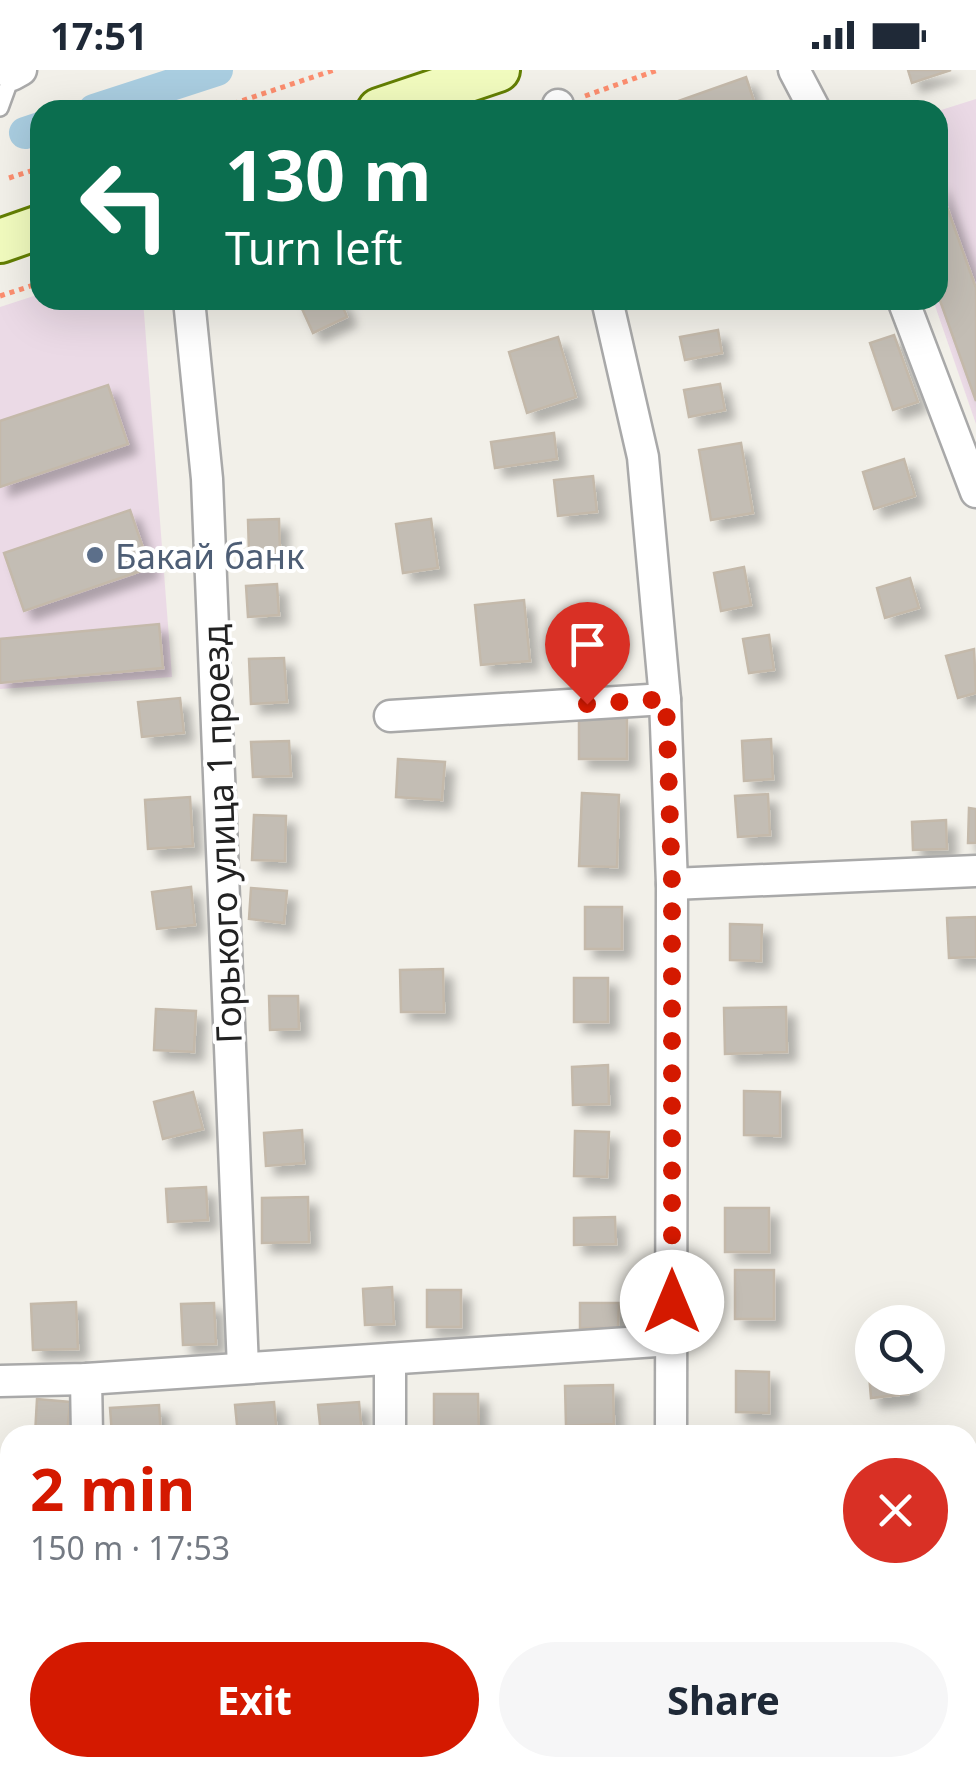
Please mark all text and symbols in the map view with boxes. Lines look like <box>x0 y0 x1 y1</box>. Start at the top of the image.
text: 17:51 <box>50 9 148 61</box>
text: 130 m <box>225 126 432 222</box>
icon: left <box>60 140 190 270</box>
text: Turn left <box>225 217 402 278</box>
place label: Бакай банк <box>115 532 305 579</box>
marker: Бакай банк <box>84 544 106 566</box>
pin <box>545 602 630 705</box>
icon: arrive <box>560 617 615 672</box>
street label: Горького улица 1 проезд <box>190 624 252 1044</box>
position arrow <box>620 1250 724 1354</box>
map controls <box>855 1305 945 1395</box>
button: search <box>855 1305 945 1395</box>
text: 2 min <box>30 1447 195 1529</box>
button: close <box>843 1458 948 1563</box>
text: 150 m · 17:53 <box>30 1526 230 1569</box>
button: Exit <box>30 1642 479 1757</box>
button: Share <box>499 1642 948 1757</box>

